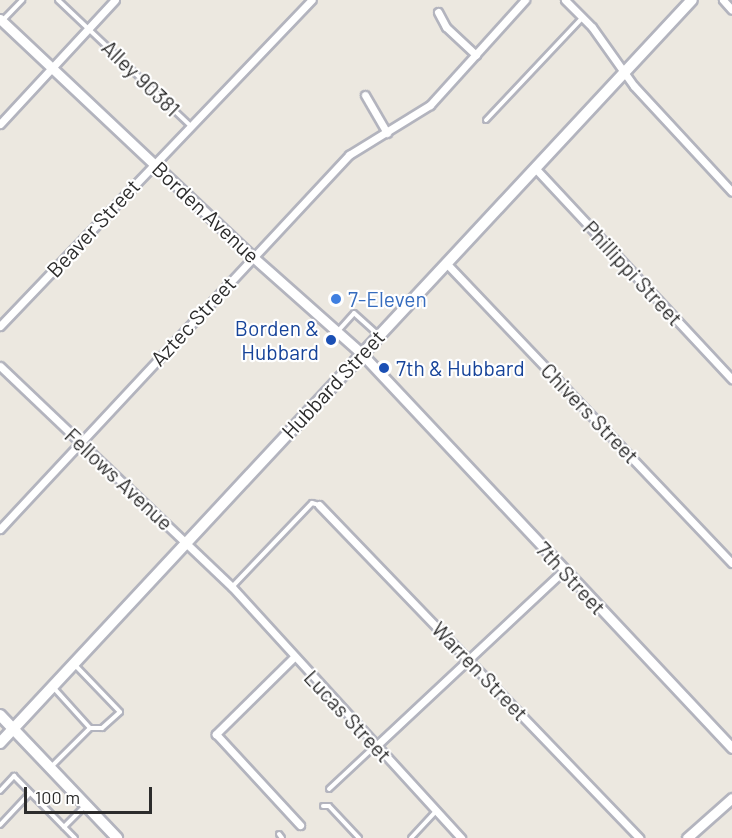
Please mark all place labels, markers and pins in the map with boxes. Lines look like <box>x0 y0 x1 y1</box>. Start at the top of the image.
place label: 7-Eleven <box>348 286 427 312</box>
marker: 7-Eleven <box>329 292 343 306</box>
place label: Borden & Hubbard <box>235 315 319 365</box>
marker: Borden & Hubbard <box>324 333 338 347</box>
place label: 7th & Hubbard <box>396 355 525 381</box>
marker: 7th & Hubbard <box>377 361 391 375</box>

